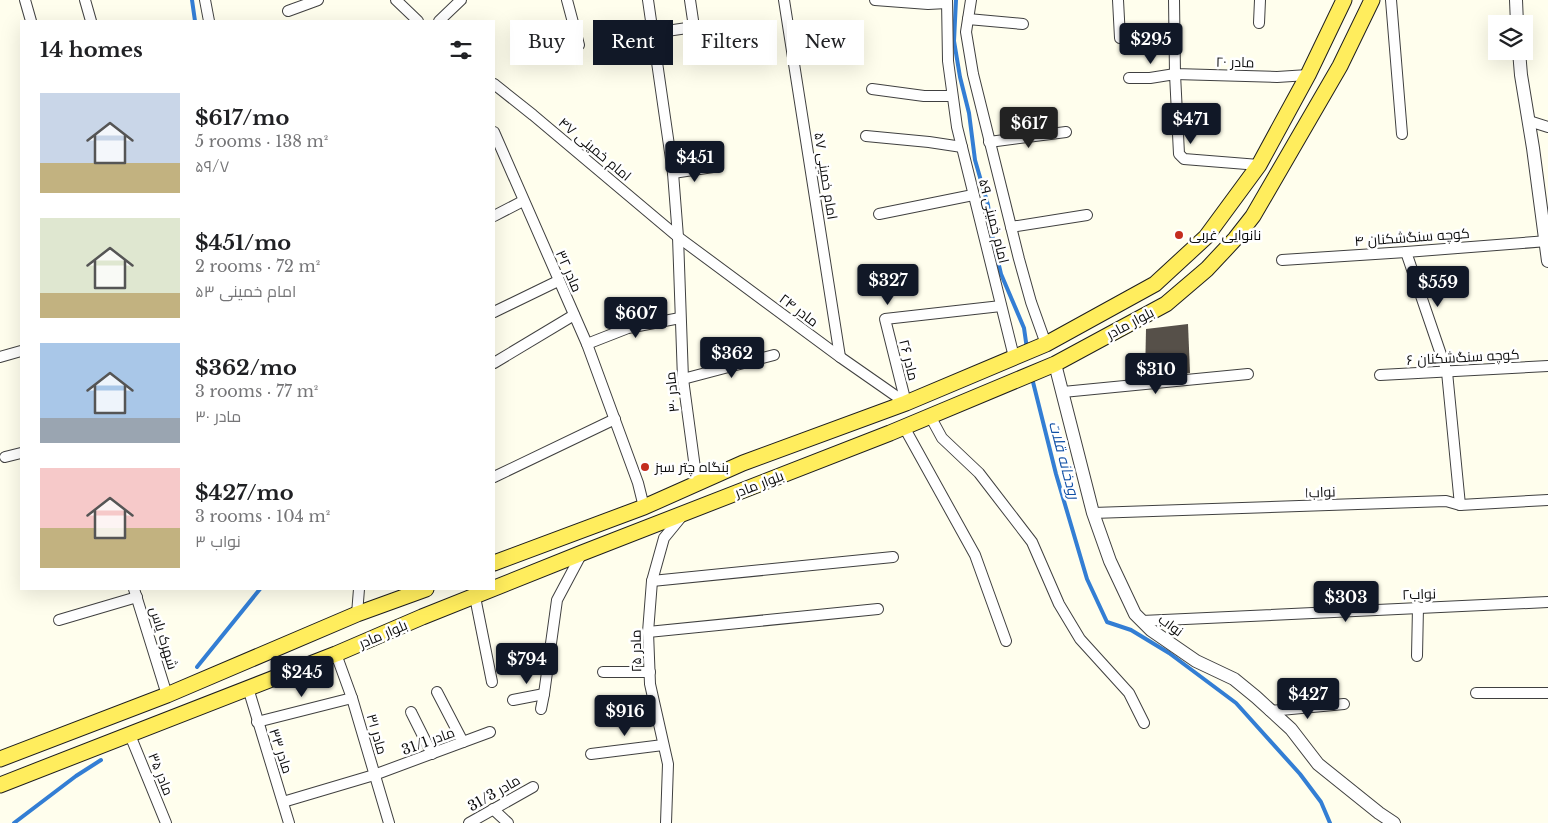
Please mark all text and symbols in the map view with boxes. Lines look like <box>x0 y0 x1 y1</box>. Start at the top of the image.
map controls <box>1488 15 1533 60</box>
button: layers <box>1488 15 1533 60</box>
chip: Buy <box>510 20 583 65</box>
chip: Rent <box>593 20 673 65</box>
chip: Filters <box>683 20 777 65</box>
chip: New <box>787 20 864 65</box>
pin: $295 <box>1121 22 1181 65</box>
text: $295 <box>1130 29 1172 49</box>
icon: filters <box>447 36 475 64</box>
text: 14 homes <box>40 37 143 63</box>
street label: مادر ۲۰ <box>1216 53 1254 71</box>
pin: $471 <box>1161 102 1221 145</box>
text: $617/mo <box>195 105 289 131</box>
pin: $617 <box>999 106 1059 149</box>
text: $471 <box>1173 109 1209 129</box>
icon: home <box>80 113 140 173</box>
street label: امام خمینی ۴۷ <box>554 113 635 185</box>
text: $617 <box>1011 113 1047 133</box>
text: 5 rooms · 138 m² <box>195 131 328 151</box>
street label: امام خمینی ۵۷ <box>809 131 842 221</box>
pin: $451 <box>665 140 725 183</box>
text: $451 <box>676 147 714 167</box>
text: ۵۹/۷ <box>195 156 229 176</box>
street label: امام خمینی ۵۹ <box>974 177 1013 265</box>
street label: کوچه سنگ‌شکنان ۴ <box>1354 224 1470 251</box>
place label: نانوایی غربی <box>1189 226 1261 244</box>
marker: نانوایی غربی <box>1173 229 1185 241</box>
text: $451/mo <box>195 230 291 256</box>
icon: home <box>80 238 140 298</box>
street label: مادر ۳۲ <box>552 247 586 295</box>
text: 2 rooms · 72 m² <box>195 256 320 276</box>
pin: $327 <box>858 264 918 306</box>
pin: $559 <box>1408 266 1468 308</box>
text: $327 <box>868 270 908 290</box>
text: $559 <box>1418 272 1458 292</box>
text: امام خمینی ۵۳ <box>195 281 296 301</box>
street label: مادر ۲۴ <box>776 289 822 331</box>
pin: $607 <box>606 296 666 339</box>
text: $607 <box>615 303 657 323</box>
street label: بلوار مادر <box>1102 303 1157 343</box>
pin: $362 <box>702 336 762 379</box>
street label: مادر ۲۶ <box>895 338 923 382</box>
text: $362 <box>711 343 753 363</box>
street label: کوچه سنگ‌شکنان ۶ <box>1406 345 1520 370</box>
pin: $310 <box>1126 352 1186 395</box>
text: $362/mo <box>195 355 297 381</box>
text: $310 <box>1136 359 1176 379</box>
icon: home <box>80 363 140 423</box>
street label: مادر ۳۰ <box>661 371 683 413</box>
text: 3 rooms · 77 m² <box>195 381 318 401</box>
text: مادر ۳۰ <box>195 406 241 426</box>
water label: رودخانه قلات <box>1045 419 1084 502</box>
place label: بنگاه چتر سبز <box>654 458 729 477</box>
marker: بنگاه چتر سبز <box>639 461 651 473</box>
street label: بلوار مادر <box>731 466 786 502</box>
text: $427/mo <box>195 480 294 506</box>
street label: نواب۱ <box>1304 482 1336 502</box>
icon: home <box>80 488 140 548</box>
text: 3 rooms · 104 m² <box>195 506 330 526</box>
text: نواب ۳ <box>195 531 241 551</box>
pin: $303 <box>1316 580 1376 623</box>
street label: نواب۲ <box>1402 584 1436 604</box>
text: $303 <box>1325 587 1367 607</box>
street label: شهرک یاس <box>146 604 182 672</box>
street label: نواب <box>1155 610 1187 640</box>
street label: بلوار مادر <box>355 616 410 653</box>
street label: مادر ۲۵ <box>627 630 645 672</box>
pin: $794 <box>497 642 557 685</box>
text: $794 <box>507 649 547 669</box>
pin: $245 <box>272 656 332 698</box>
text: $245 <box>282 662 322 682</box>
pin: $427 <box>1278 678 1338 720</box>
text: $427 <box>1288 684 1328 704</box>
pin: $916 <box>595 694 655 737</box>
text: $916 <box>606 701 644 721</box>
street label: مادر ۳۱ <box>363 712 391 756</box>
street label: مادر 31/1 <box>399 723 457 759</box>
street label: مادر ۳۳ <box>265 726 297 776</box>
street label: مادر ۳۵ <box>144 750 178 798</box>
street label: مادر 31/3 <box>465 771 523 815</box>

